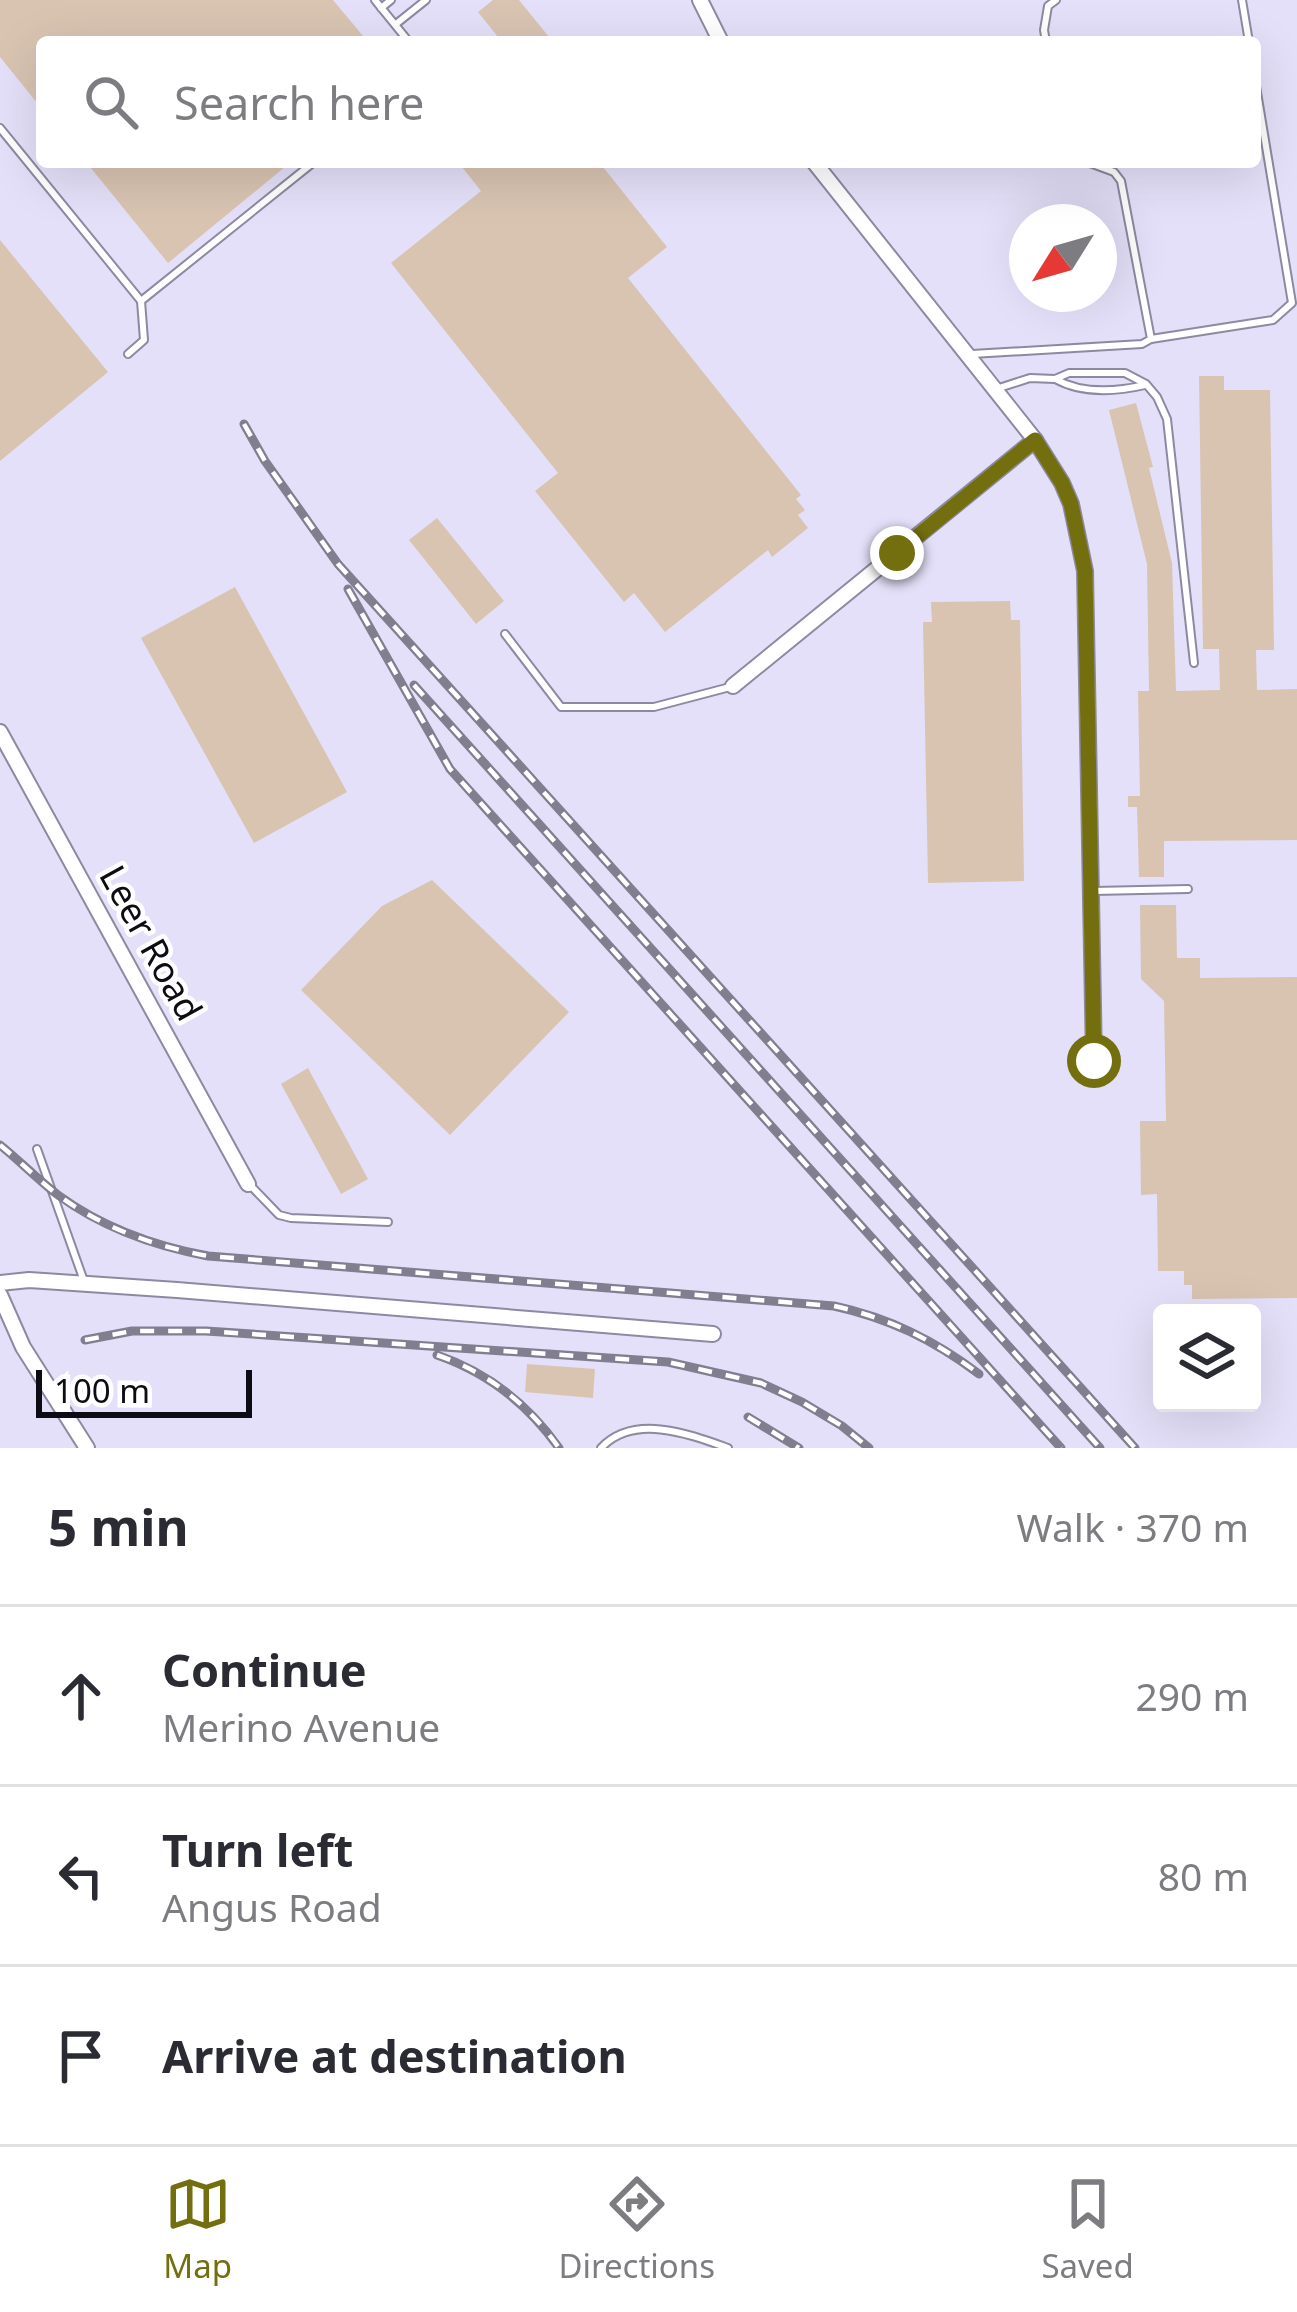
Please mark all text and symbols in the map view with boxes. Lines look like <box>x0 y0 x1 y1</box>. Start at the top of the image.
search box <box>36 36 1261 168</box>
icon: search <box>78 69 144 135</box>
text: Search here <box>174 72 424 133</box>
north arrow <box>1009 204 1117 312</box>
route end <box>870 526 924 580</box>
street label: Leer Road <box>89 856 214 1029</box>
route start <box>1067 1034 1121 1088</box>
map controls <box>1153 1304 1261 1412</box>
button: layers <box>1153 1304 1261 1412</box>
scale bar <box>36 1364 252 1417</box>
text: 100 m <box>54 1368 150 1413</box>
text: 5 min <box>48 1491 189 1561</box>
text: Walk · 370 m <box>1016 1500 1249 1553</box>
text: Continue <box>162 1639 367 1700</box>
icon: ahead <box>48 1663 114 1729</box>
text: 290 m <box>1135 1669 1249 1722</box>
text: Merino Avenue <box>162 1700 440 1753</box>
text: Turn left <box>162 1819 353 1880</box>
icon: left <box>48 1843 114 1909</box>
text: 80 m <box>1158 1849 1249 1902</box>
text: Angus Road <box>162 1880 382 1933</box>
icon: arrive <box>48 2023 114 2089</box>
text: Arrive at destination <box>162 2025 627 2086</box>
tab: Map <box>163 2171 232 2288</box>
tab: Directions <box>558 2171 715 2288</box>
tab: Saved <box>1041 2171 1134 2288</box>

